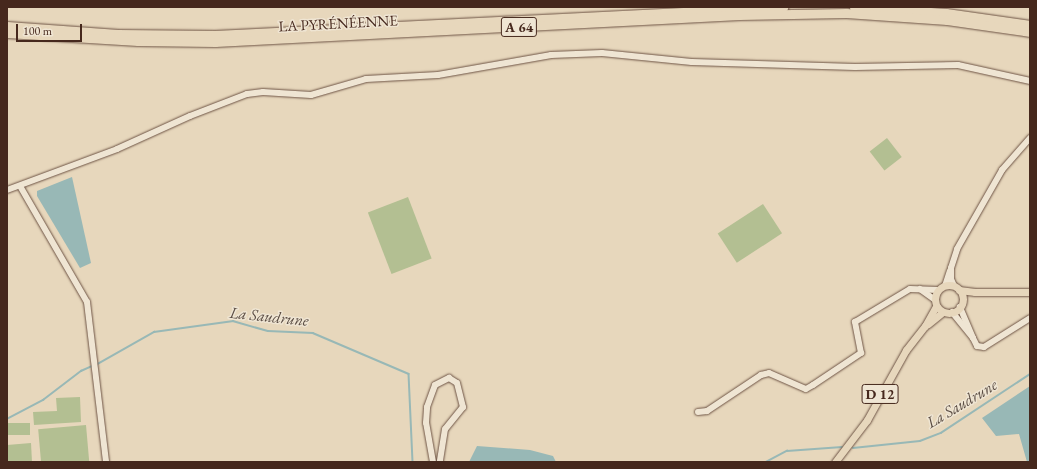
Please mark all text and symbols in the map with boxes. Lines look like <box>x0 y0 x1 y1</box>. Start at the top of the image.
street label: LA PYRÉNÉENNE <box>278 11 398 35</box>
road number: A 64 <box>500 15 538 39</box>
scale bar <box>18 16 84 42</box>
text: 100 m <box>23 23 52 39</box>
water label: La Saudrune <box>229 303 309 331</box>
water label: La Saudrune <box>923 375 1001 433</box>
road number: D 12 <box>861 382 899 406</box>

